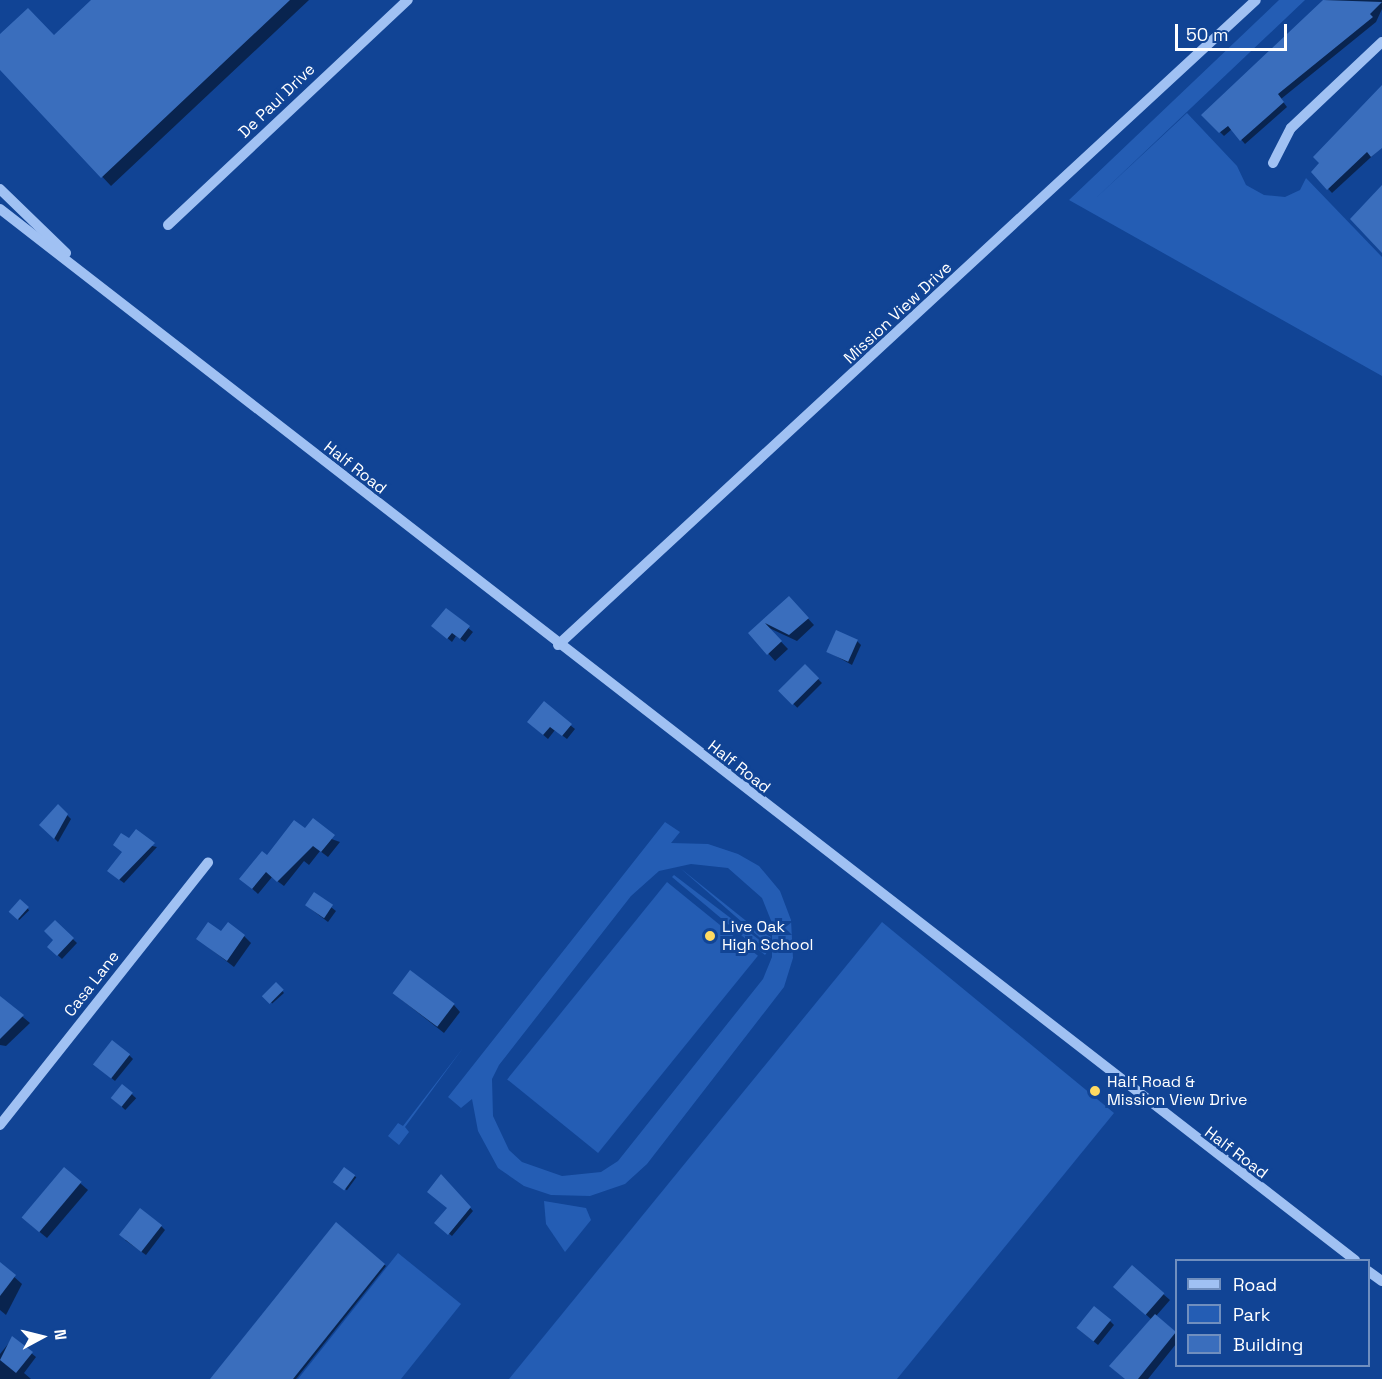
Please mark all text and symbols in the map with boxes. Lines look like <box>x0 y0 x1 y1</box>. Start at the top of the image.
scale bar <box>1178 12 1290 50</box>
text: 50 m <box>1186 23 1228 46</box>
street label: De Paul Drive <box>235 60 319 142</box>
street label: Mission View Drive <box>840 258 956 368</box>
street label: Half Road <box>320 438 390 498</box>
street label: Half Road <box>704 737 774 797</box>
place label: Live Oak High School <box>722 917 813 955</box>
marker: Live Oak High School <box>703 929 717 943</box>
street label: Casa Lane <box>60 947 124 1021</box>
place label: Half Road & Mission View Drive <box>1107 1072 1248 1110</box>
marker: Half Road & Mission View Drive <box>1088 1084 1102 1098</box>
street label: Half Road <box>1201 1123 1271 1183</box>
legend <box>1175 1259 1370 1367</box>
text: Road <box>1233 1273 1277 1296</box>
text: Park <box>1233 1303 1270 1326</box>
north arrow <box>12 1307 72 1367</box>
text: N <box>49 1328 71 1341</box>
text: Building <box>1233 1333 1303 1356</box>

